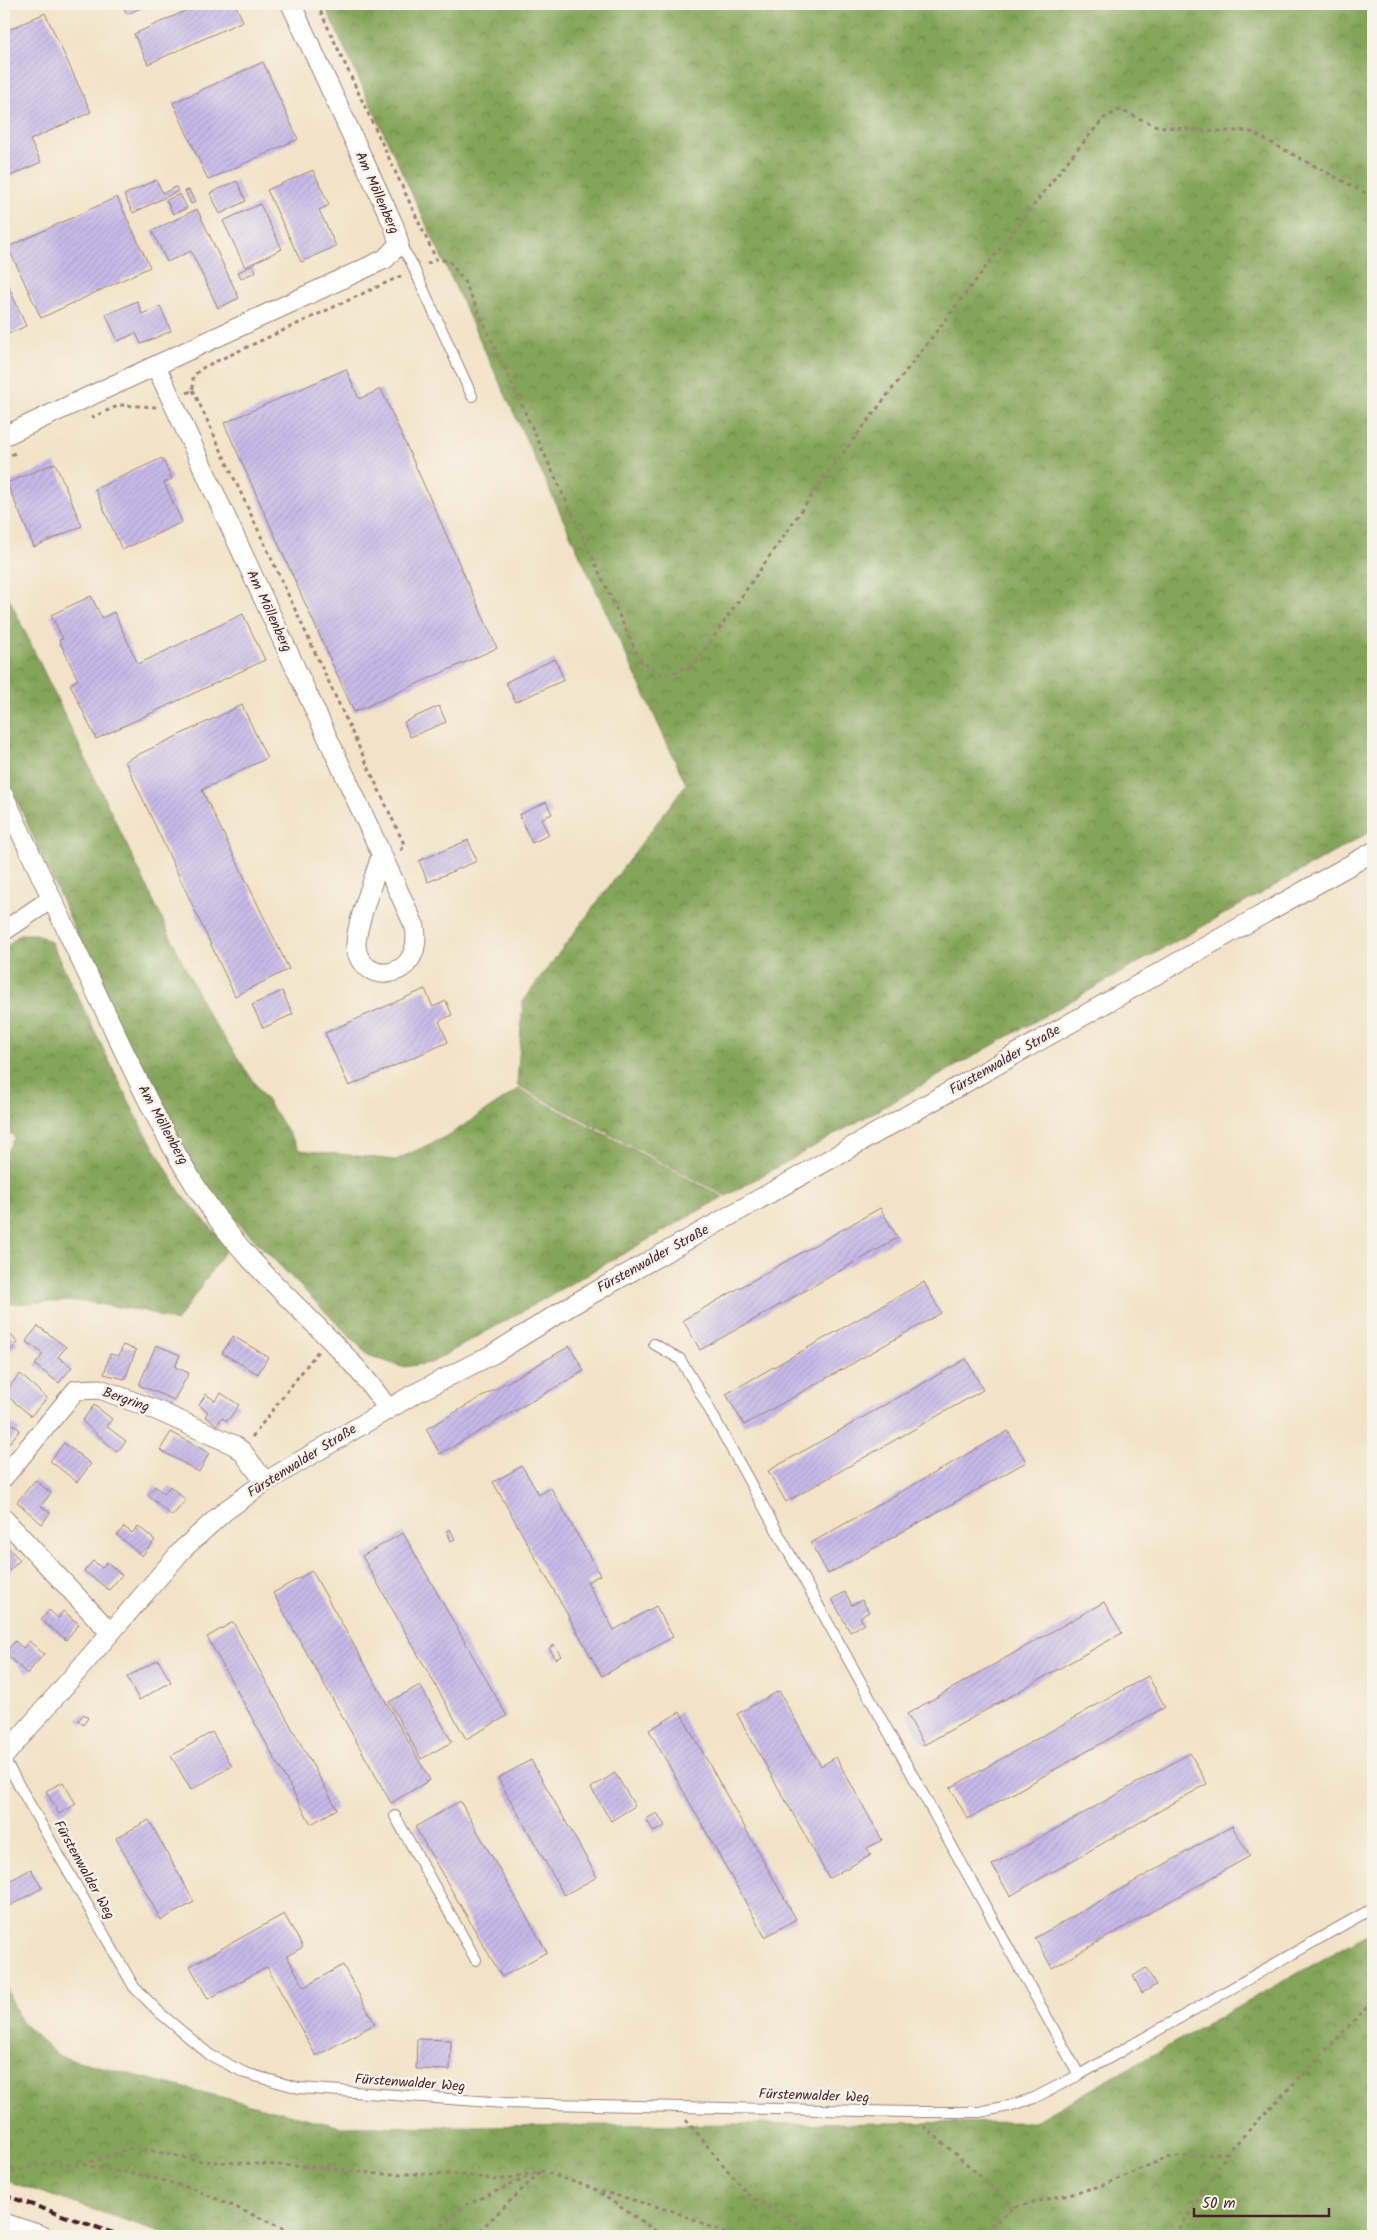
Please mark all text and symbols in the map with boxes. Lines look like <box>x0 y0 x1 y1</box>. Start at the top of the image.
street label: Am Möllenberg <box>349 148 405 238</box>
street label: Am Möllenberg <box>240 566 298 656</box>
street label: Fürstenwalder Straße <box>945 1019 1065 1101</box>
street label: Am Möllenberg <box>132 1081 194 1169</box>
street label: Fürstenwalder Straße <box>593 1219 714 1299</box>
street label: Bergring <box>99 1382 153 1418</box>
street label: Fürstenwalder Straße <box>243 1418 362 1504</box>
street label: Fürstenwalder Weg <box>48 1816 120 1924</box>
street label: Fürstenwalder Weg <box>354 2068 466 2098</box>
street label: Fürstenwalder Weg <box>758 2083 870 2109</box>
scale bar <box>1194 2185 1330 2217</box>
text: 50 m <box>1202 2192 1236 2216</box>

